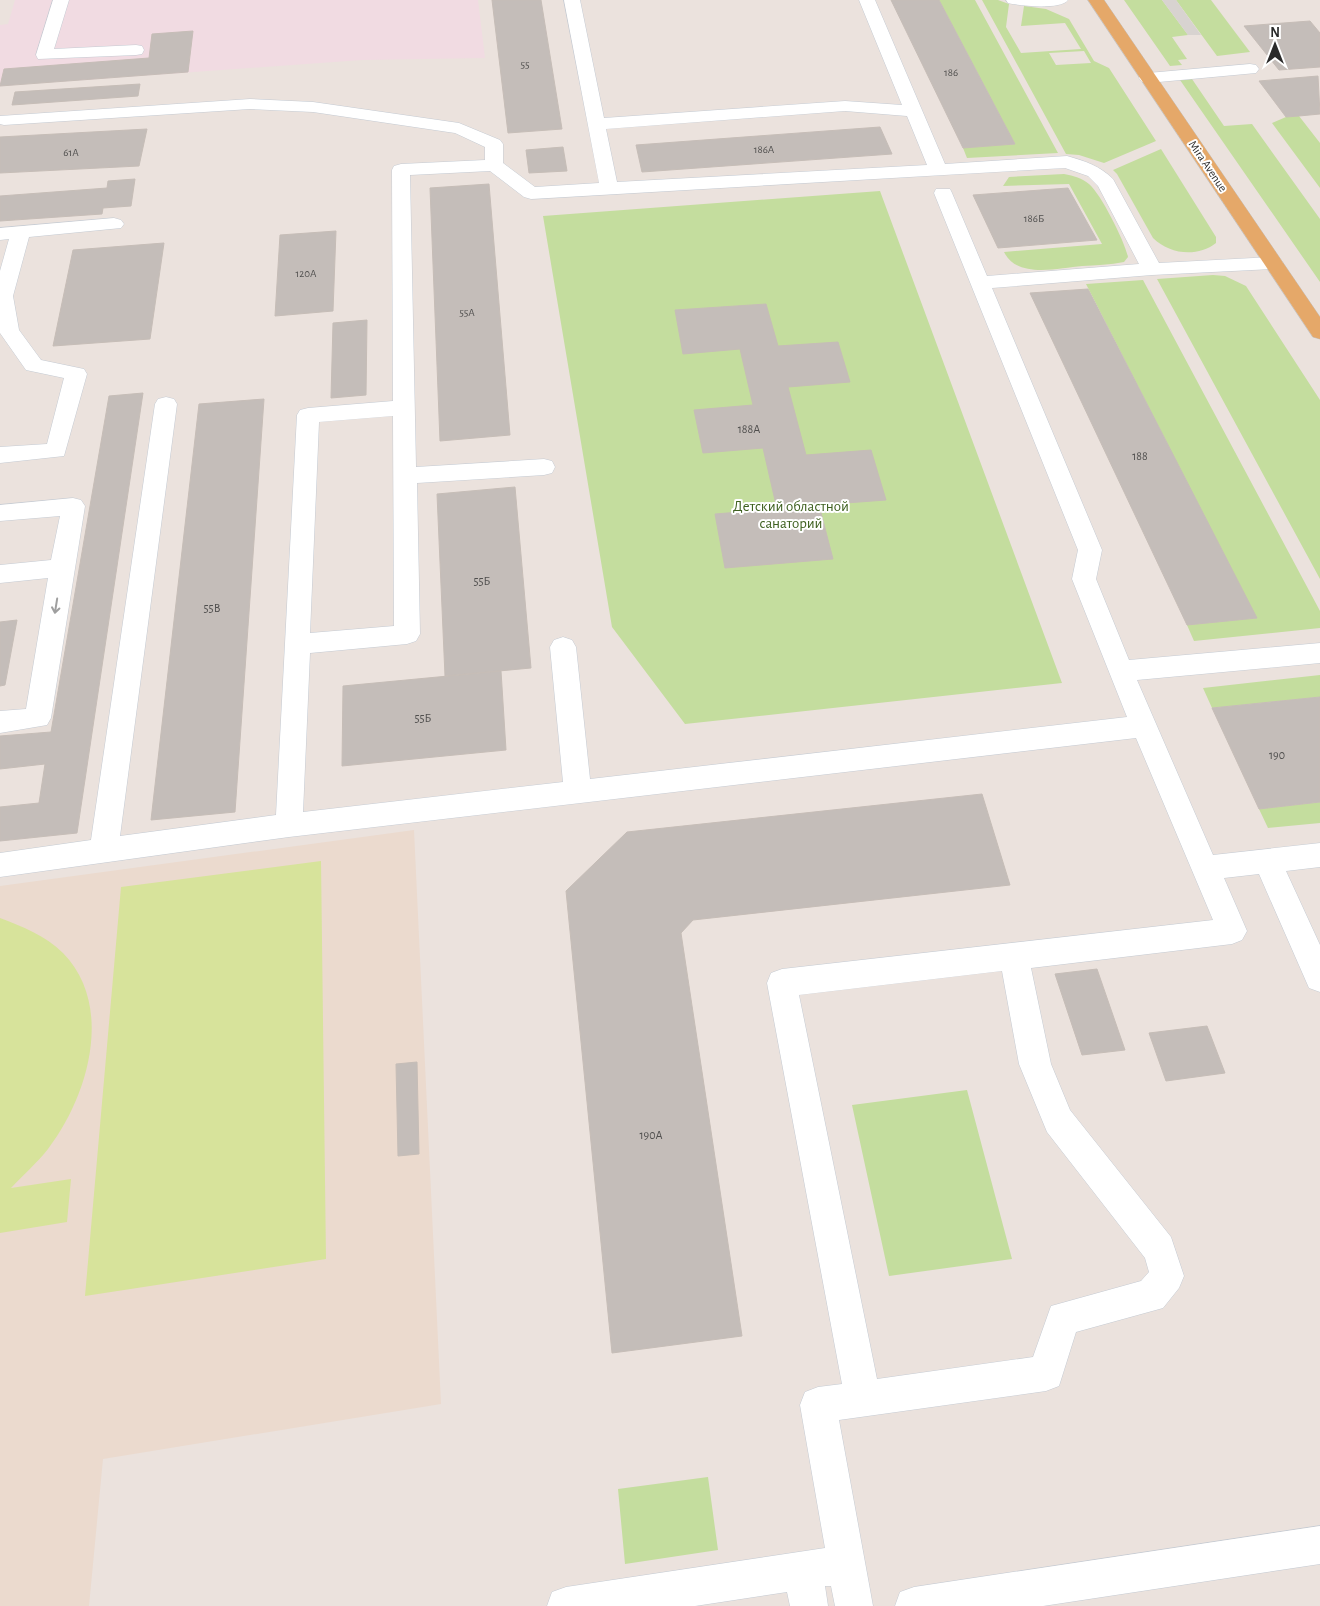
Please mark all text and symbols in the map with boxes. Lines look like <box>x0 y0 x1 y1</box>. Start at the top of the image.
north arrow <box>1250 20 1300 70</box>
text: N <box>1270 26 1280 40</box>
house number: 55 <box>520 59 530 70</box>
house number: 186 <box>944 67 958 78</box>
street label: Mira Avenue <box>1187 138 1229 194</box>
house number: 186А <box>754 144 775 155</box>
house number: 61А <box>63 147 79 158</box>
house number: 186Б <box>1024 213 1044 224</box>
house number: 120А <box>295 268 317 279</box>
house number: 55А <box>459 307 475 318</box>
house number: 188А <box>738 423 760 435</box>
house number: 188 <box>1132 450 1148 462</box>
park label: Детский областной санаторий <box>733 499 849 531</box>
house number: 55Б <box>474 575 491 587</box>
one-way arrow <box>51 598 61 614</box>
house number: 55В <box>204 602 221 614</box>
house number: 55Б <box>415 712 432 724</box>
house number: 190 <box>1269 749 1285 761</box>
house number: 190А <box>639 1129 663 1141</box>

